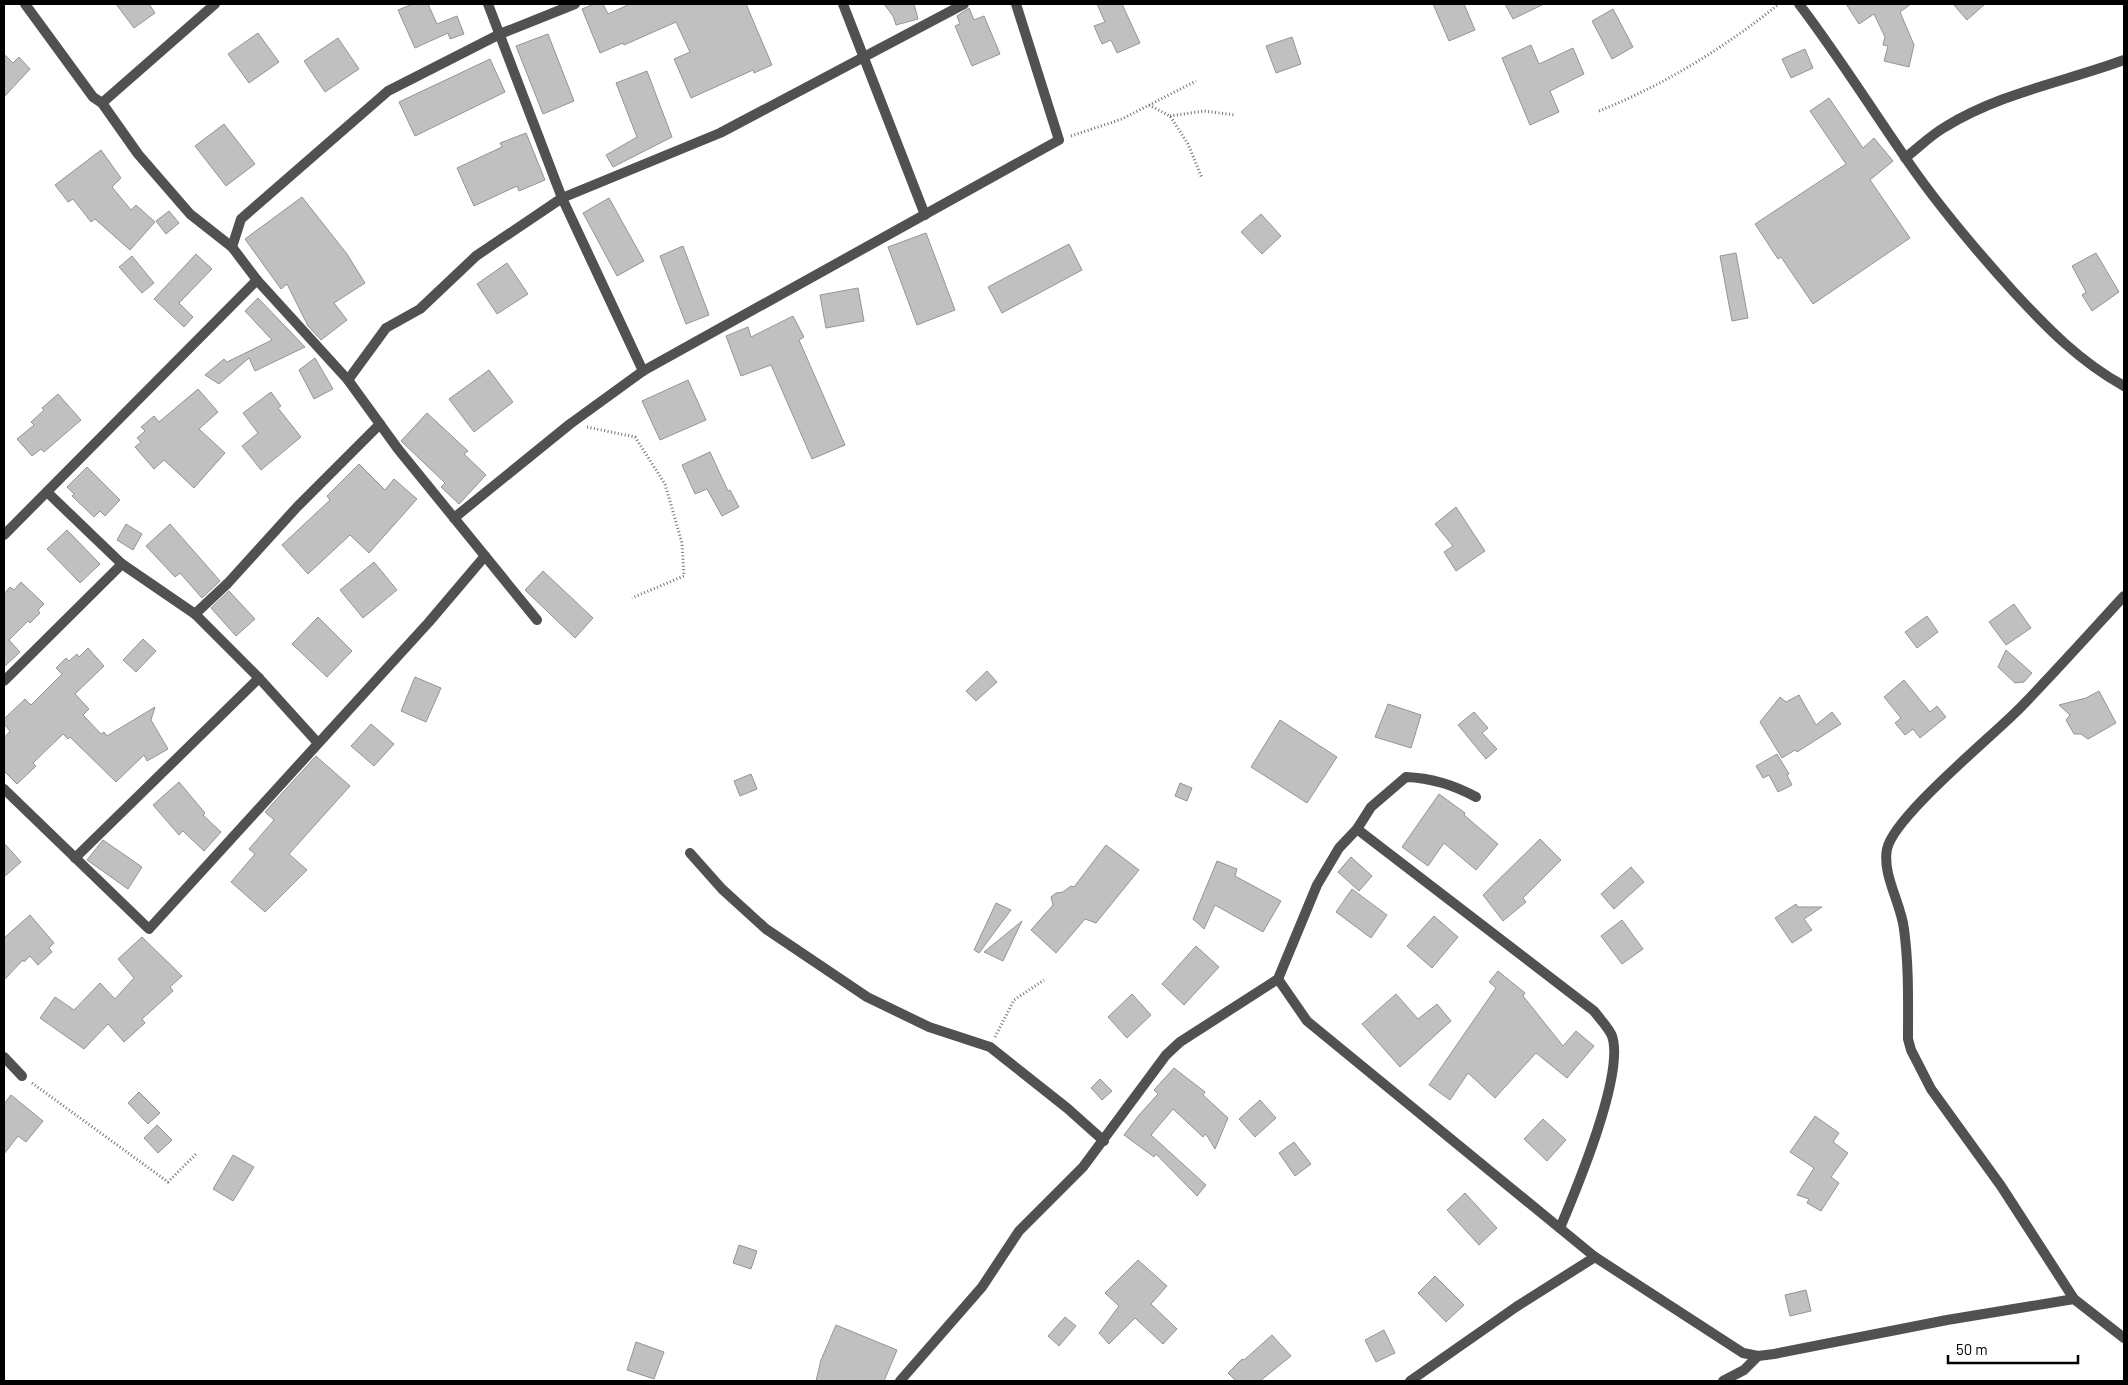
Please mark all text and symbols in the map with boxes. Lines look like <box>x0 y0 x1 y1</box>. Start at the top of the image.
scale bar <box>1948 1332 2078 1364</box>
text: 50 m <box>1956 1340 1988 1358</box>

